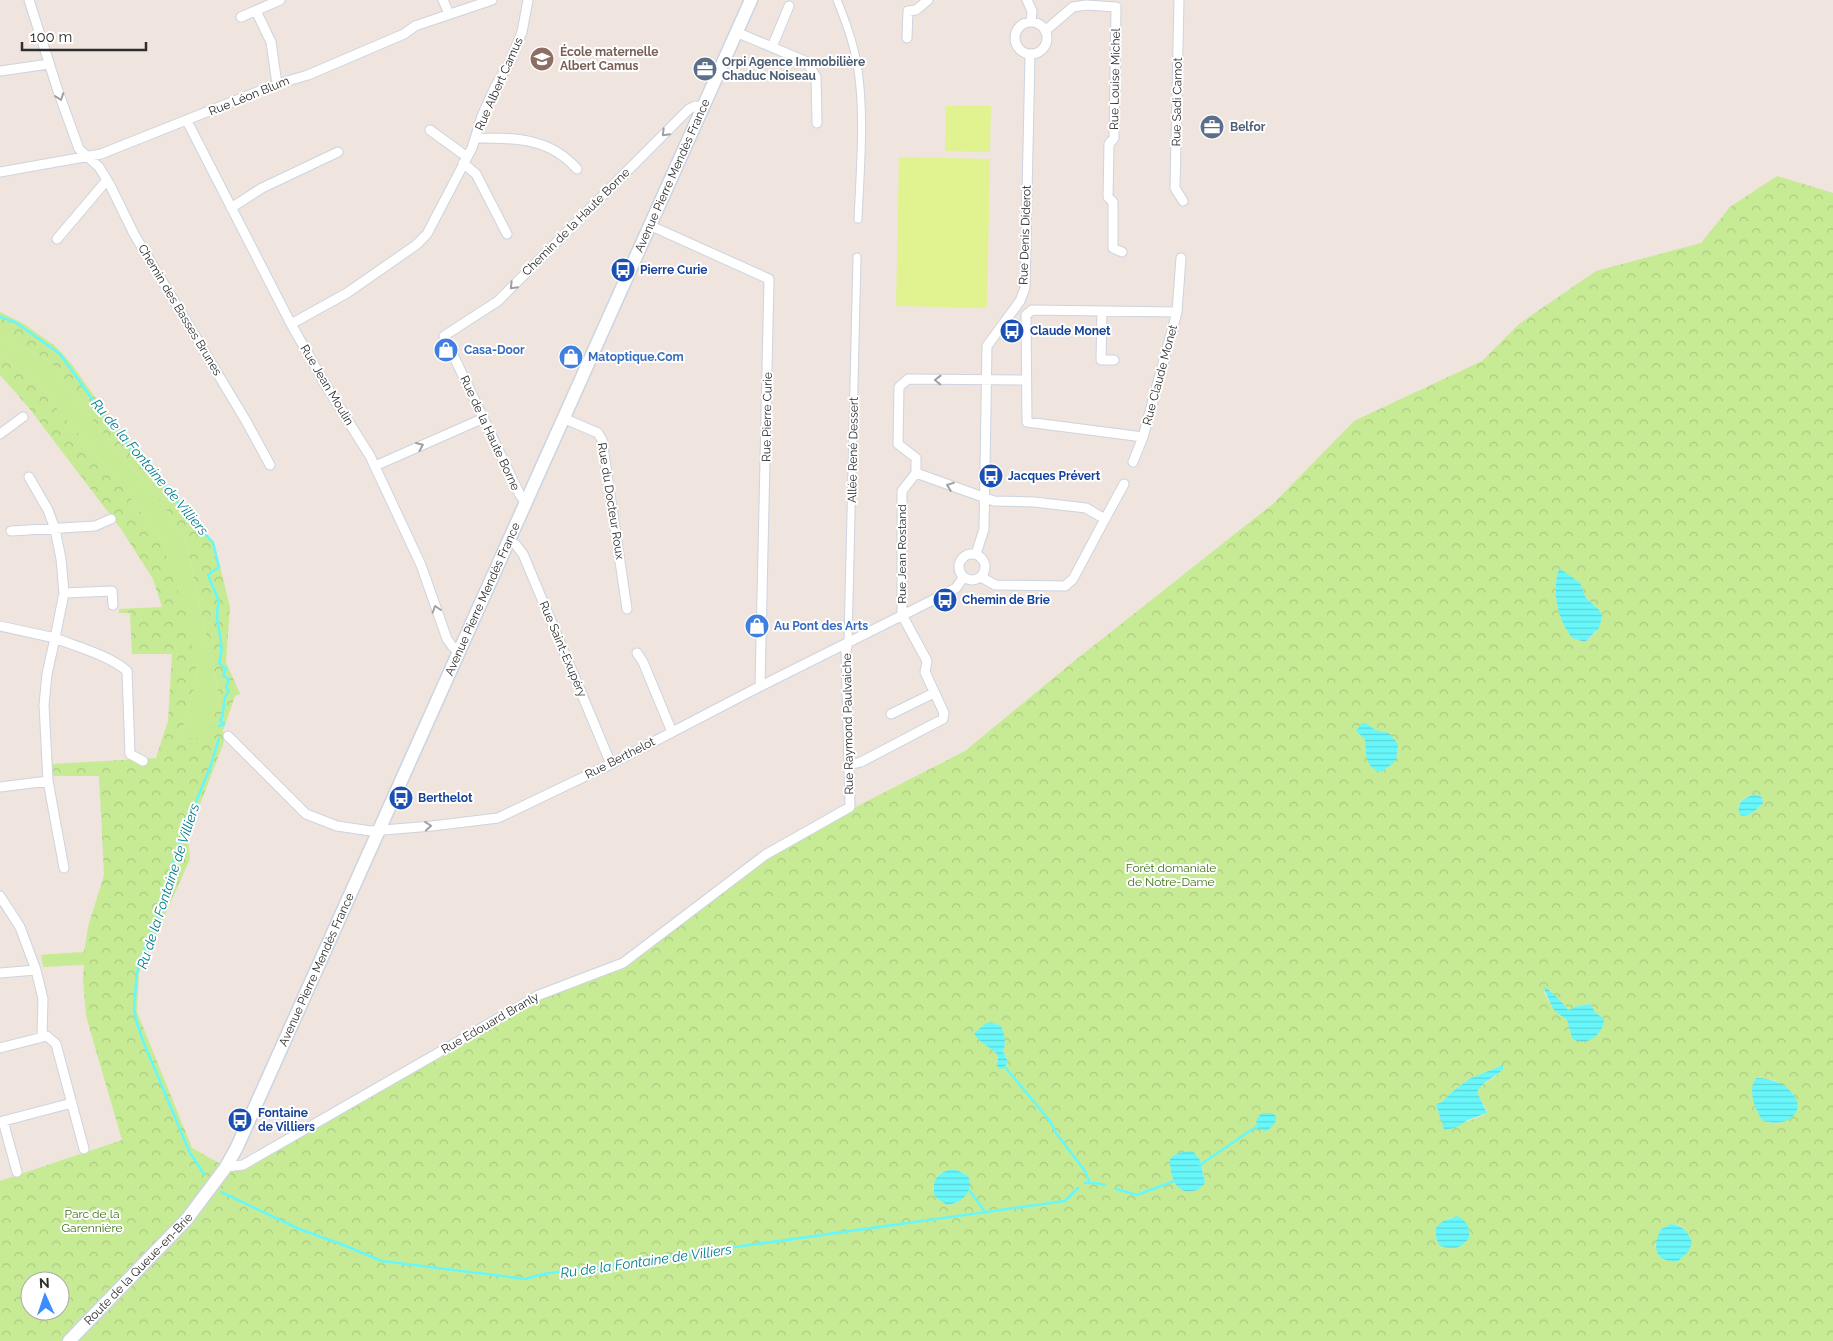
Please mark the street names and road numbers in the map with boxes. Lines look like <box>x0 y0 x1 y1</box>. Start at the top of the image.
street label: Rue Louise Michel <box>1107 27 1123 130</box>
street label: Rue Albert Camus <box>472 35 526 133</box>
street label: Rue Sadi Carnot <box>1169 57 1185 147</box>
street label: Rue Léon Blum <box>207 73 291 119</box>
street label: Avenue Pierre Mendès France <box>632 97 713 254</box>
street label: Chemin de la Haute Borne <box>519 165 633 279</box>
street label: Rue Denis Diderot <box>1016 185 1034 285</box>
street label: Chemin des Basses Brunes <box>135 242 225 378</box>
street label: Rue Claude Monet <box>1140 323 1180 427</box>
street label: Rue Jean Moulin <box>297 342 357 428</box>
street label: Rue Pierre Curie <box>759 372 775 462</box>
street label: Rue de la Haute Borne <box>457 373 523 493</box>
street label: Allée René Dessert <box>845 397 861 503</box>
street label: Rue du Docteur Roux <box>595 442 627 560</box>
street label: Rue Jean Rostand <box>895 504 909 604</box>
street label: Avenue Pierre Mendès France <box>442 520 523 678</box>
street label: Rue Saint-Exupéry <box>536 599 590 700</box>
street label: Rue Raymond Paulvaiche <box>840 653 856 795</box>
street label: Rue Berthelot <box>583 734 657 782</box>
street label: Avenue Pierre Mendès France <box>276 891 357 1048</box>
street label: Rue Edouard Branly <box>439 989 542 1057</box>
street label: Route de la Queue-en-Brie <box>81 1211 196 1328</box>

